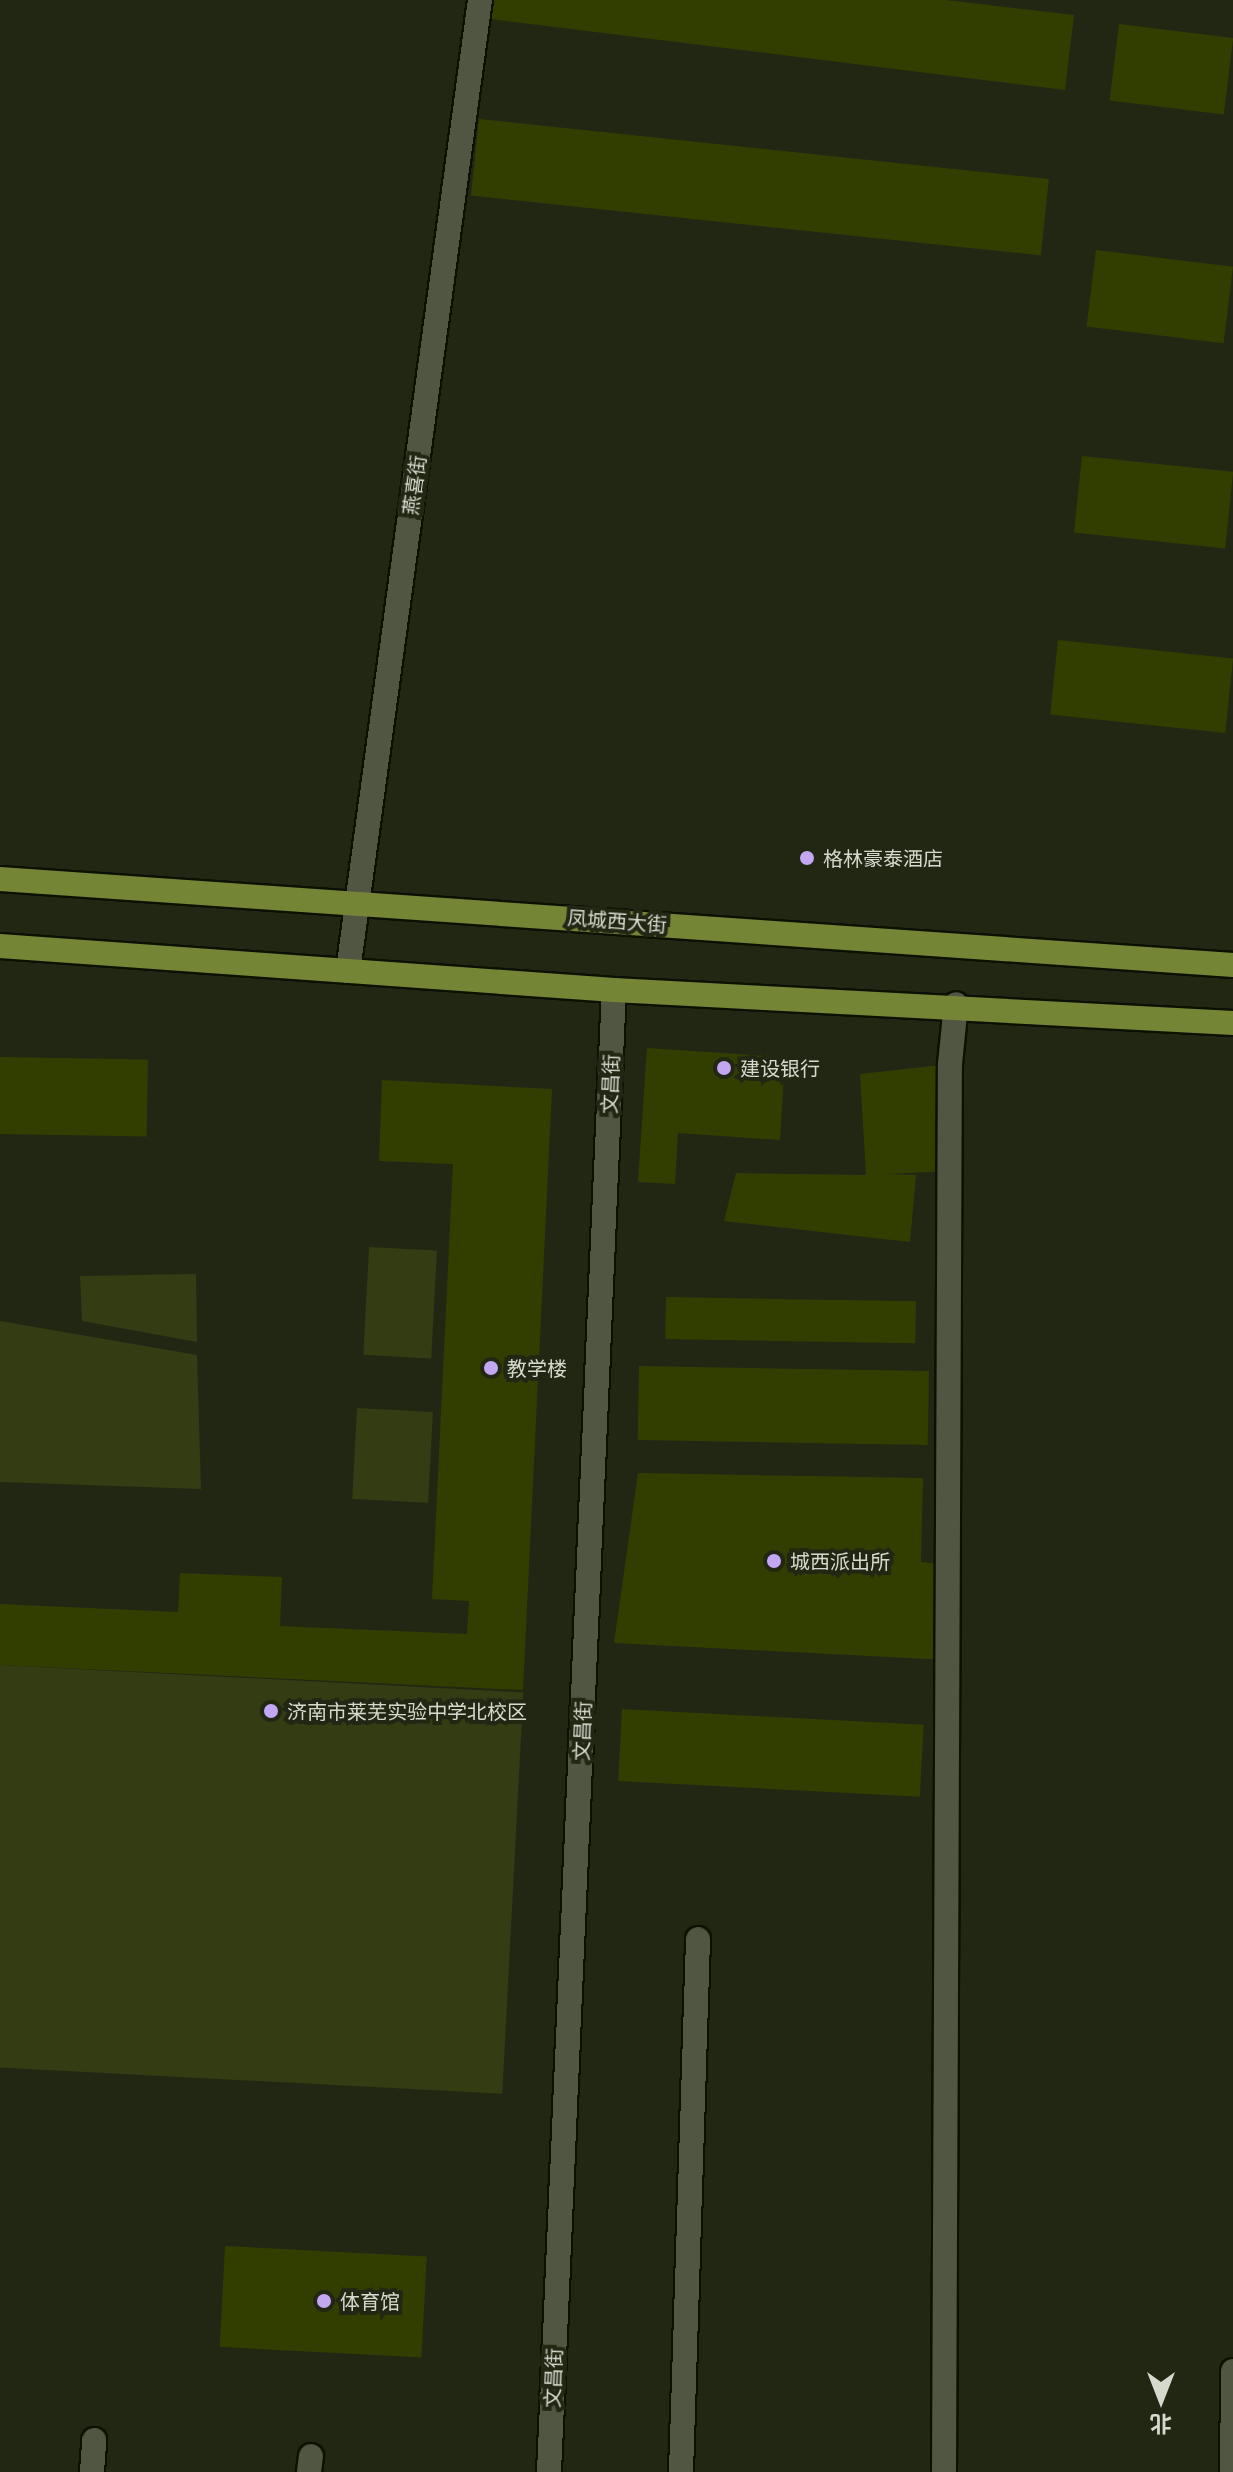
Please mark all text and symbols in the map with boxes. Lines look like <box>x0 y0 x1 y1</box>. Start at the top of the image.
street label: 燕喜街 <box>398 454 430 516</box>
place label: 格林豪泰酒店 <box>823 846 943 870</box>
marker: 格林豪泰酒店 <box>798 849 816 867</box>
street label: 凤城西大街 <box>566 906 668 936</box>
street label: 文昌街 <box>597 1054 623 1114</box>
place label: 建设银行 <box>740 1056 820 1080</box>
marker: 建设银行 <box>715 1059 733 1077</box>
place label: 教学楼 <box>507 1356 567 1380</box>
marker: 教学楼 <box>482 1359 500 1377</box>
place label: 城西派出所 <box>790 1549 890 1573</box>
marker: 城西派出所 <box>765 1552 783 1570</box>
place label: 济南市莱芜实验中学北校区 <box>287 1699 527 1723</box>
street label: 文昌街 <box>569 1701 595 1761</box>
marker: 济南市莱芜实验中学北校区 <box>262 1702 280 1720</box>
place label: 体育馆 <box>340 2289 400 2313</box>
marker: 体育馆 <box>315 2292 333 2310</box>
street label: 文昌街 <box>540 2348 566 2408</box>
north arrow <box>1121 2360 1201 2440</box>
text: 北 <box>1150 2409 1172 2439</box>

